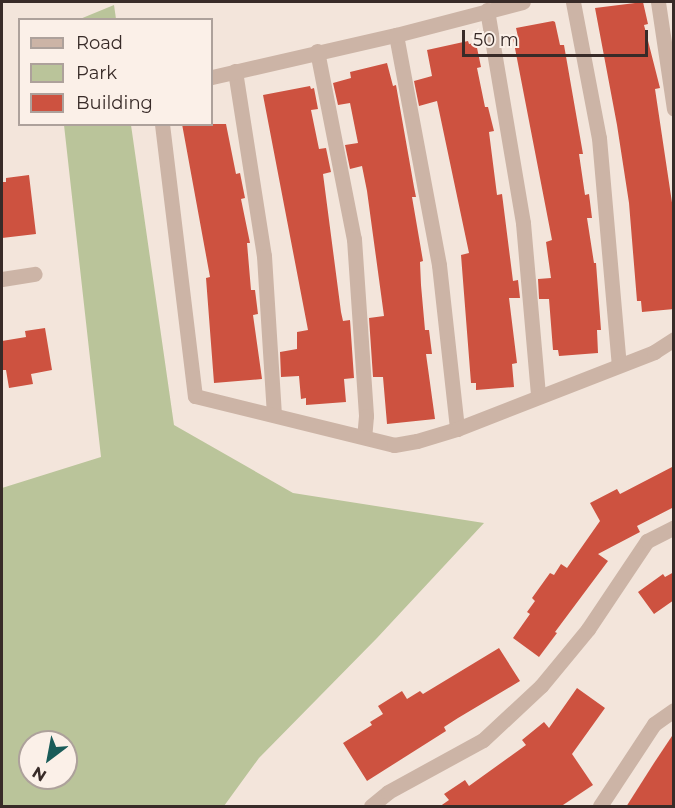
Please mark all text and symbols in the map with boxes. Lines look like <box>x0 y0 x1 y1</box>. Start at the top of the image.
legend <box>18 18 213 126</box>
scale bar <box>465 18 651 56</box>
text: 50 m <box>473 29 519 51</box>
text: Road <box>76 32 123 54</box>
text: Park <box>76 62 117 84</box>
text: Building <box>76 92 153 114</box>
north arrow <box>18 730 78 790</box>
text: N <box>29 763 50 785</box>

